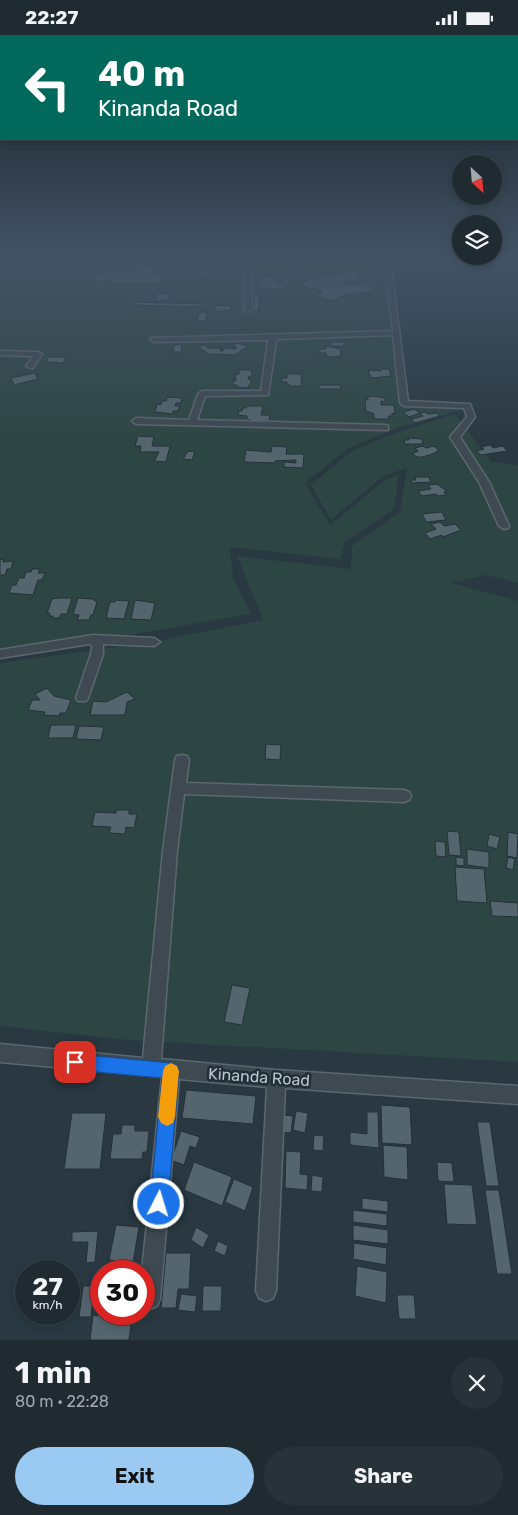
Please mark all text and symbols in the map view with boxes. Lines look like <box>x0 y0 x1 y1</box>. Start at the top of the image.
text: 22:27 <box>25 6 79 29</box>
text: 40 m <box>98 53 185 95</box>
icon: left <box>15 55 80 120</box>
text: Kinanda Road <box>98 95 238 122</box>
north arrow <box>452 155 502 205</box>
map controls <box>452 155 502 265</box>
button: layers <box>452 215 502 265</box>
pin <box>54 1041 96 1083</box>
icon: arrive <box>61 1048 89 1076</box>
street label: Kinanda Road <box>208 1064 310 1090</box>
position arrow <box>132 1177 184 1229</box>
speed limit sign: 30 <box>90 1260 155 1325</box>
text: 27 <box>32 1272 63 1301</box>
text: km/h <box>33 1298 62 1312</box>
text: 1 min <box>15 1355 92 1391</box>
button: close <box>451 1357 503 1409</box>
text: 80 m · 22:28 <box>15 1392 109 1411</box>
button: Exit <box>15 1447 254 1505</box>
button: Share <box>264 1447 503 1505</box>

